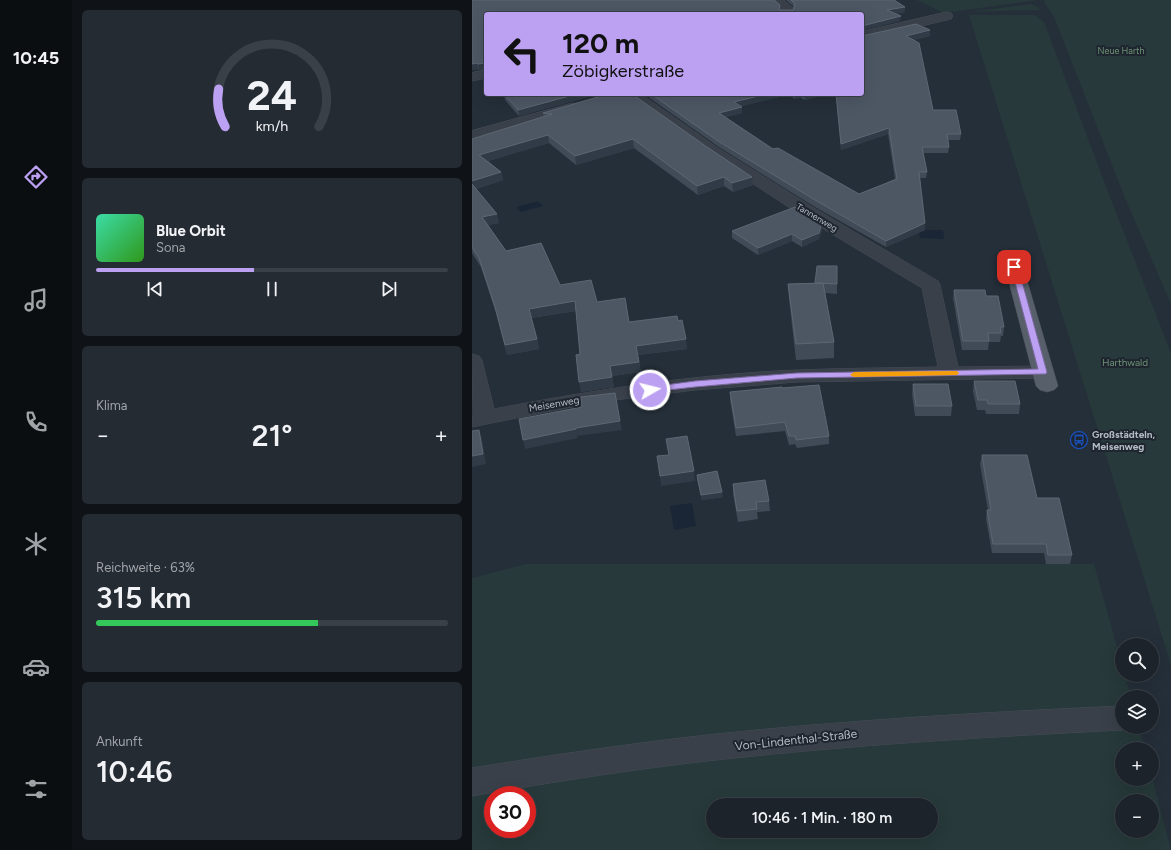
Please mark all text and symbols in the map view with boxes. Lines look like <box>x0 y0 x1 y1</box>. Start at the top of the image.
text: 120 m <box>562 26 639 60</box>
icon: left <box>496 28 548 80</box>
park label: Neue Harth <box>1098 45 1144 56</box>
text: 10:45 <box>13 47 59 69</box>
text: Zöbigkerstraße <box>562 60 684 82</box>
text: 24 <box>247 70 297 120</box>
text: km/h <box>256 117 288 135</box>
icon: directions <box>22 163 50 191</box>
street label: Tannenweg <box>794 200 840 234</box>
text: Blue Orbit <box>156 222 226 240</box>
text: Sona <box>156 240 185 255</box>
pin <box>997 250 1031 284</box>
icon: arrive <box>1003 256 1025 278</box>
icon: previous <box>144 278 166 300</box>
icon: pause <box>261 278 283 300</box>
icon: next <box>378 278 400 300</box>
icon: music <box>22 286 50 314</box>
park label: Harthwald <box>1102 356 1148 369</box>
position arrow <box>629 369 671 411</box>
street label: Meisenweg <box>528 393 580 415</box>
text: Klima <box>96 398 128 413</box>
icon: phone <box>22 408 50 436</box>
text: 21° <box>252 417 292 454</box>
text: − <box>96 422 110 449</box>
text: + <box>434 422 448 449</box>
place label: Großstädteln, Meisenweg <box>1092 428 1155 453</box>
bus stop icon: Großstädteln, Meisenweg <box>1069 430 1089 450</box>
icon: climate <box>22 530 50 558</box>
text: Reichweite · 63% <box>96 560 195 575</box>
text: 315 km <box>96 579 191 616</box>
map controls <box>1115 638 1159 838</box>
button: search <box>1115 638 1159 682</box>
icon: car <box>22 653 50 681</box>
button: layers <box>1115 690 1159 734</box>
street label: Von-Lindenthal-Straße <box>734 727 858 753</box>
text: Ankunft <box>96 734 143 749</box>
button: + <box>1115 742 1159 786</box>
text: 10:46 <box>96 753 172 790</box>
icon: filters <box>22 775 50 803</box>
speed limit sign: 30 <box>484 786 536 838</box>
button: − <box>1115 794 1159 838</box>
text: 10:46 · 1 Min. · 180 m <box>752 809 892 827</box>

